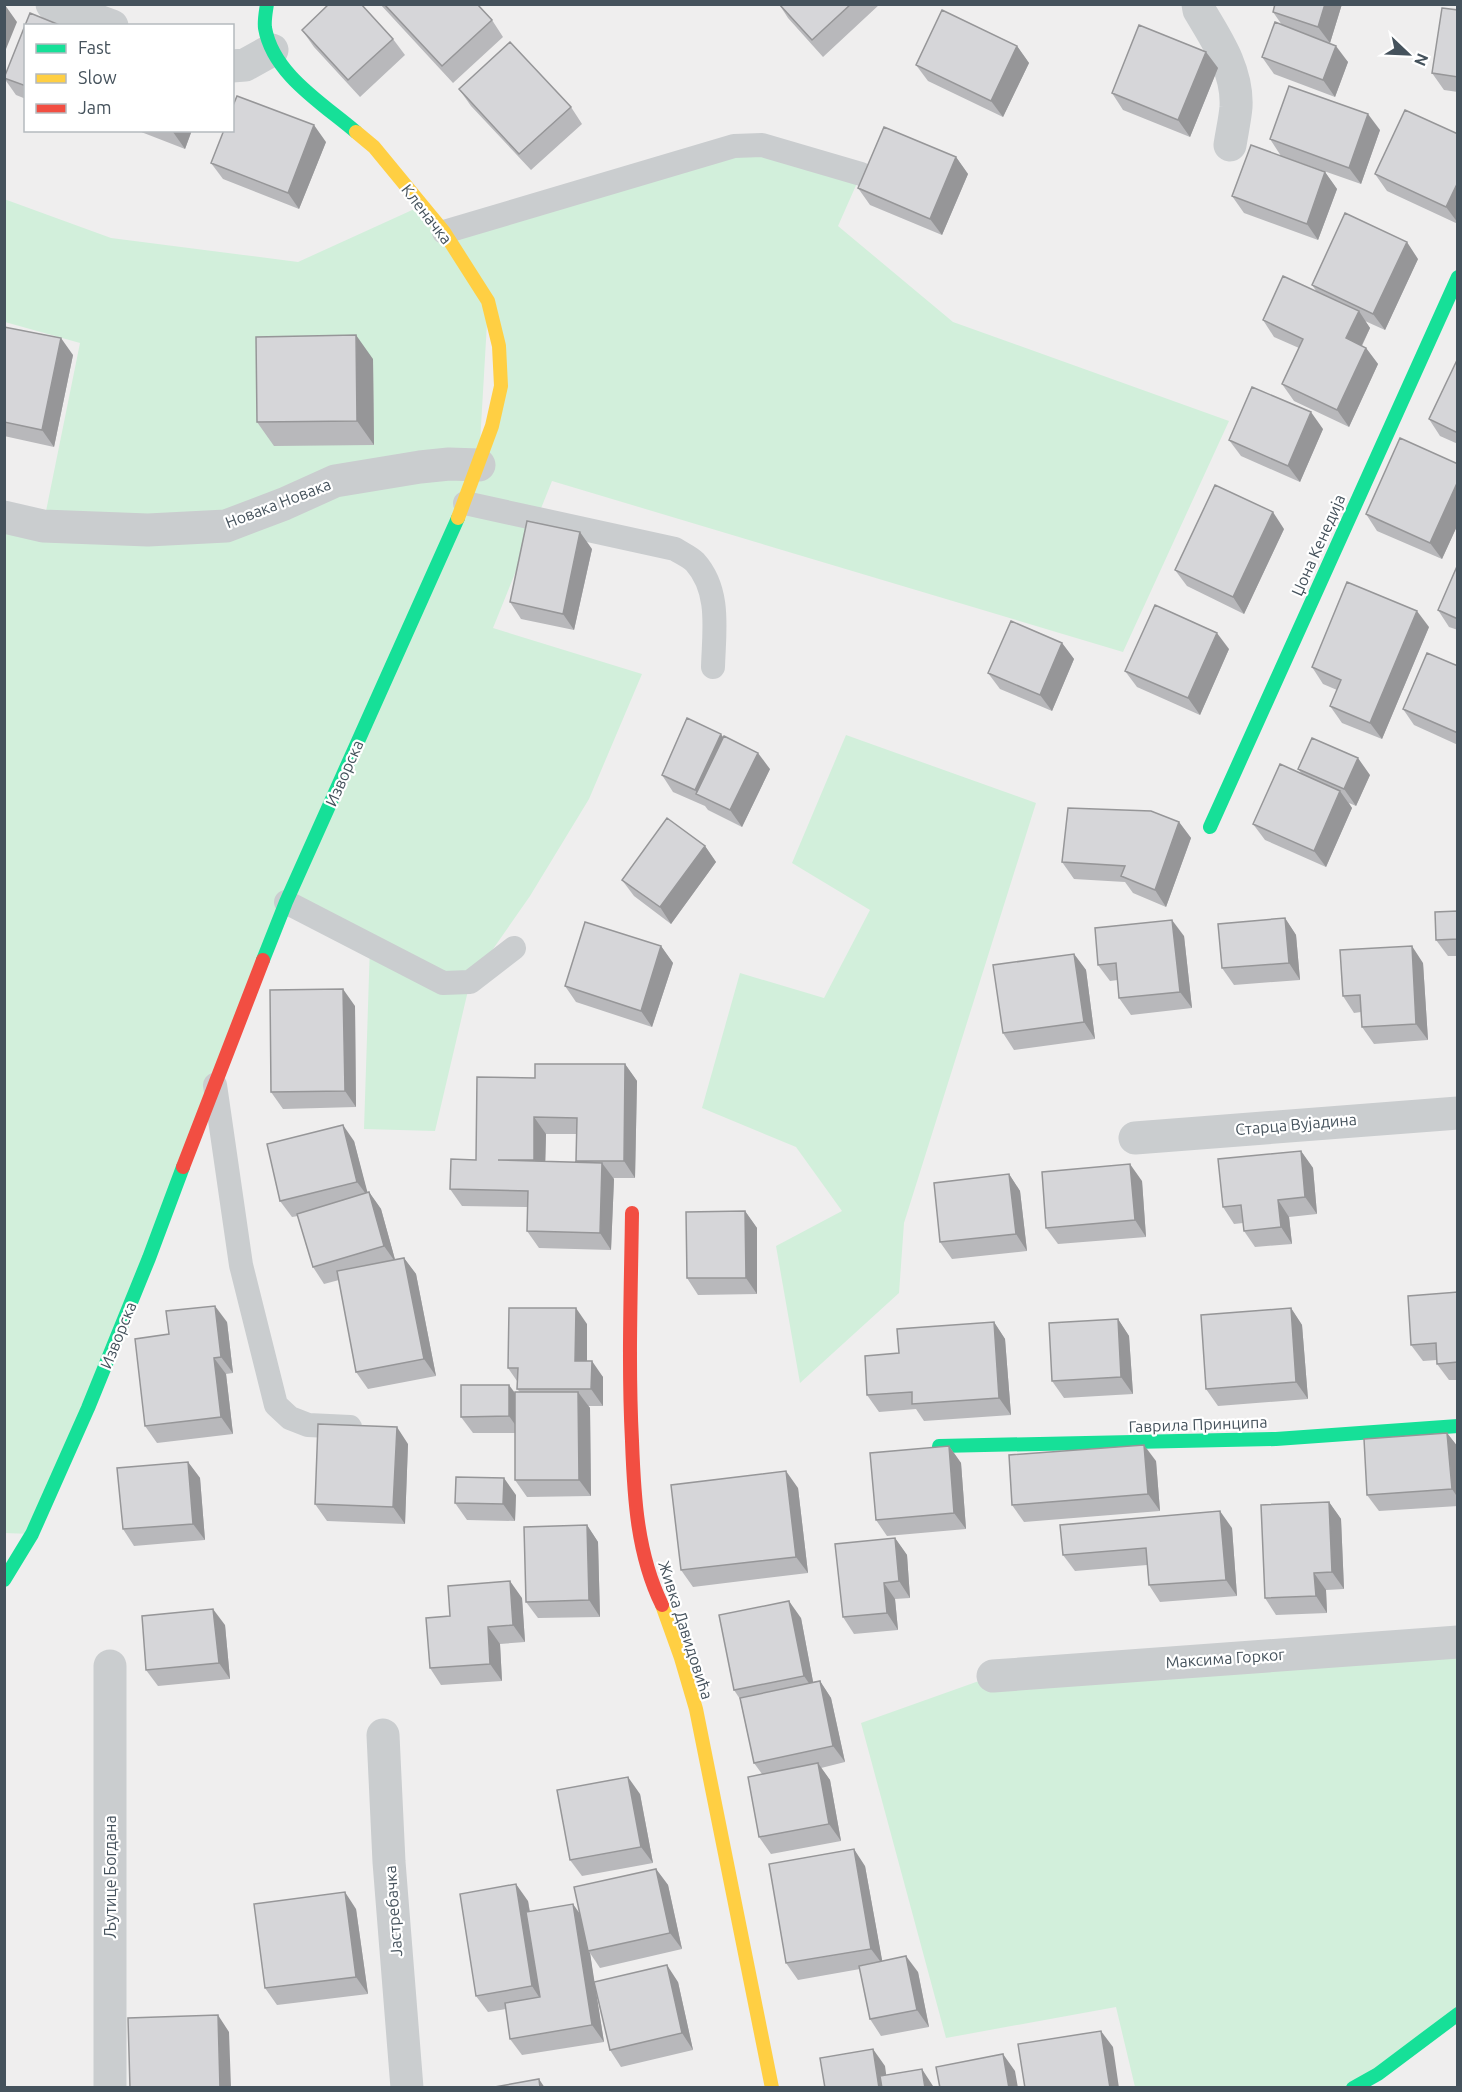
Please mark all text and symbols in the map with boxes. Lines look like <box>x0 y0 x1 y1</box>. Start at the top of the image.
legend <box>24 24 234 132</box>
north arrow <box>1378 24 1438 84</box>
text: Fast <box>78 37 111 57</box>
text: N <box>1411 51 1432 69</box>
text: Slow <box>78 67 117 87</box>
text: Jam <box>78 97 112 117</box>
street label: Кленачка <box>398 181 456 247</box>
street label: Новака Новака <box>223 475 333 531</box>
street label: Џона Кенедија <box>1288 491 1348 599</box>
street label: Изворска <box>321 737 367 809</box>
street label: Старца Вујадина <box>1235 1110 1357 1138</box>
street label: Изворска <box>96 1299 140 1371</box>
street label: Гаврила Принципа <box>1128 1413 1268 1435</box>
street label: Живка Давидовића <box>655 1559 717 1701</box>
street label: Максима Горког <box>1165 1645 1286 1671</box>
street label: Љутице Богдана <box>101 1815 119 1939</box>
street label: Јастребачка <box>381 1865 405 1957</box>

